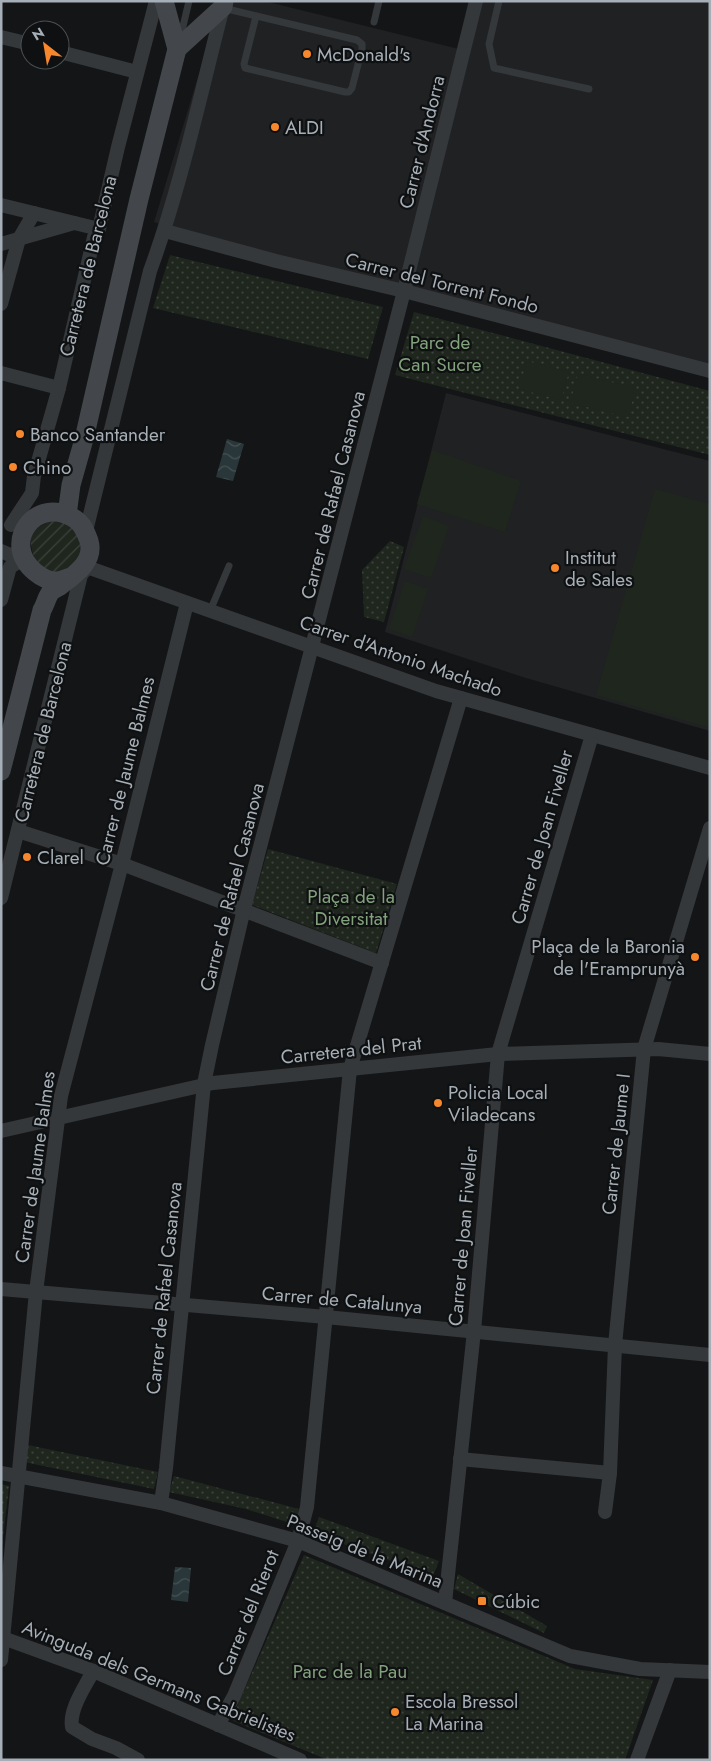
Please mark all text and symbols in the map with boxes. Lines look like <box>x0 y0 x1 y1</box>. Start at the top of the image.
north arrow <box>20 20 70 70</box>
text: N <box>28 22 48 45</box>
place label: McDonald's <box>317 41 411 68</box>
marker: McDonald's <box>301 48 313 60</box>
street label: Carrer d'Andorra <box>392 73 452 211</box>
place label: ALDI <box>285 114 324 141</box>
marker: ALDI <box>269 121 281 133</box>
street label: Carretera de Barcelona <box>52 173 124 359</box>
street label: Carrer del Torrent Fondo <box>343 246 541 320</box>
park label: Parc de Can Sucre <box>398 329 482 378</box>
street label: Carrer de Rafael Casanova <box>294 388 372 602</box>
place label: Banco Santander <box>30 421 166 448</box>
marker: Banco Santander <box>14 428 26 440</box>
place label: Chino <box>23 454 71 481</box>
marker: Chino <box>7 461 19 473</box>
place label: Institut de Sales <box>565 544 633 593</box>
marker: Institut de Sales <box>549 562 561 574</box>
street label: Carrer d'Antonio Machado <box>296 609 506 703</box>
street label: Carretera de Barcelona <box>7 639 79 825</box>
street label: Carrer de Jaume Balmes <box>88 673 162 868</box>
street label: Carrer de Joan Fiveller <box>504 746 580 927</box>
street label: Carrer de Rafael Casanova <box>193 780 271 994</box>
place label: Clarel <box>37 844 84 871</box>
marker: Clarel <box>21 851 33 863</box>
park label: Plaça de la Diversitat <box>307 883 395 932</box>
place label: Plaça de la Baronia de l'Eramprunyà <box>531 933 685 982</box>
marker: Plaça de la Baronia de l'Eramprunyà <box>689 951 701 963</box>
street label: Carretera del Prat <box>279 1029 423 1071</box>
street label: Carrer de Jaume Balmes <box>8 1069 62 1265</box>
street label: Carrer de Jaume I <box>595 1072 637 1216</box>
place label: Policia Local Viladecans <box>448 1079 548 1128</box>
marker: Policia Local Viladecans <box>432 1097 444 1109</box>
street label: Carrer de Joan Fiveller <box>442 1145 484 1327</box>
street label: Carrer de Rafael Casanova <box>139 1180 189 1396</box>
street label: Carrer de Catalunya <box>261 1280 423 1320</box>
street label: Passeig de la Marina <box>283 1507 447 1595</box>
street label: Carrer del Rierot <box>210 1545 286 1680</box>
place label: Cúbic <box>492 1588 540 1615</box>
marker: Cúbic <box>476 1595 488 1607</box>
street label: Avinguda dels Germans Gabrielistes <box>18 1614 300 1749</box>
park label: Parc de la Pau <box>293 1658 407 1685</box>
place label: Escola Bressol La Marina <box>405 1688 518 1737</box>
marker: Escola Bressol La Marina <box>389 1706 401 1718</box>

